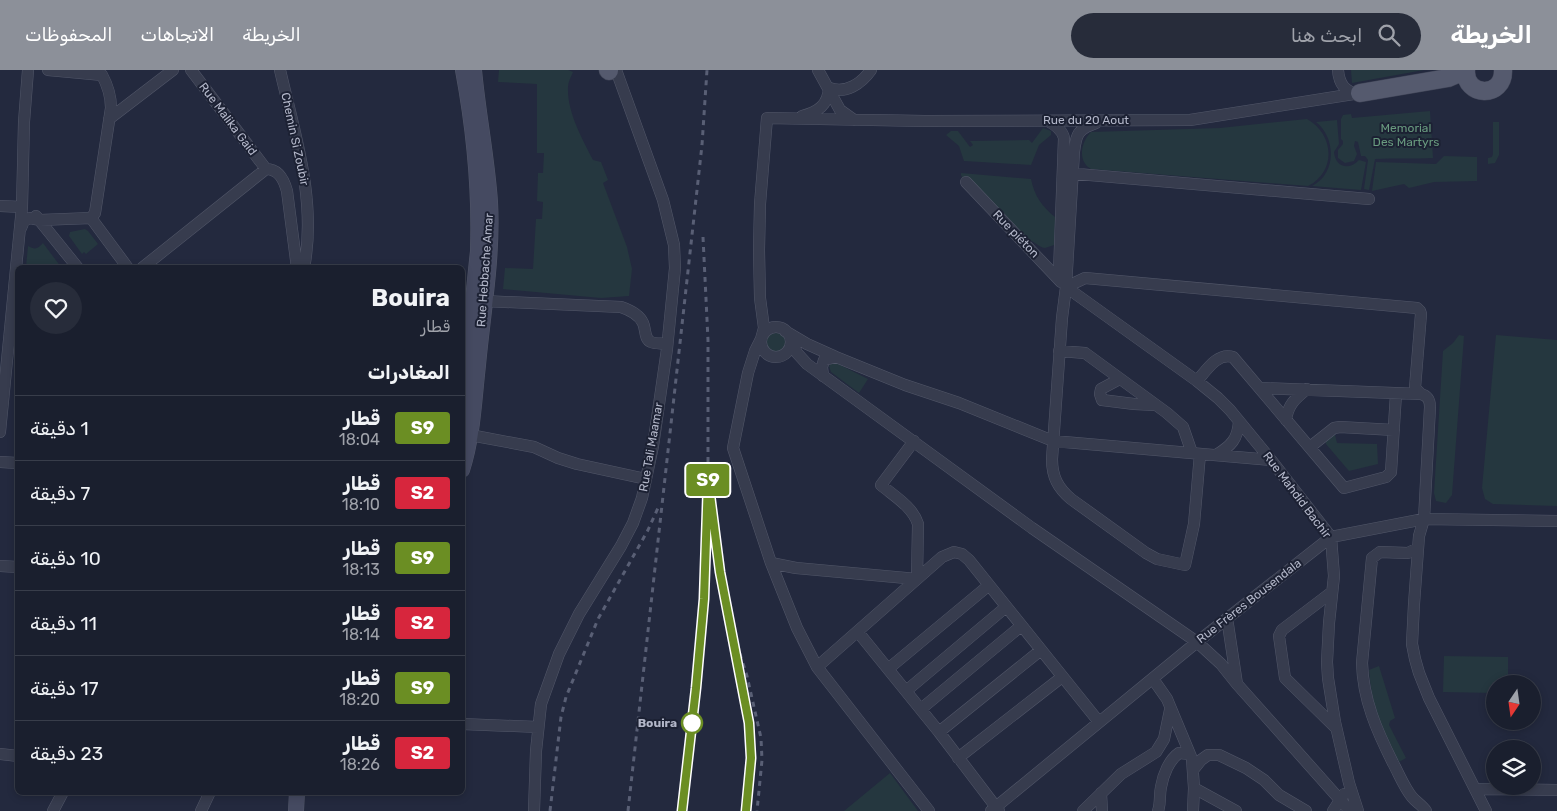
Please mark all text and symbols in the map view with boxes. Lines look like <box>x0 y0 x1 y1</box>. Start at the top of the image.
search box <box>1071 13 1421 58</box>
icon: search <box>1375 21 1403 49</box>
text: الخريطة <box>1451 21 1532 49</box>
text: المحفوظات <box>25 24 112 46</box>
text: الاتجاهات <box>140 24 214 46</box>
text: الخريطة <box>242 24 301 46</box>
text: ابحث هنا <box>1291 24 1363 47</box>
street label: Rue Malika Gaid <box>196 80 260 158</box>
street label: Chemin Si Zoubir <box>278 91 312 187</box>
street label: Rue du 20 Aout <box>1043 113 1129 127</box>
park label: Memorial Des Martyrs <box>1373 121 1439 149</box>
street label: Rue piéton <box>990 207 1042 261</box>
street label: Rue Hebbache Amar <box>474 212 496 327</box>
button: heart <box>30 282 82 334</box>
text: Bouira <box>371 284 450 312</box>
text: قطار <box>421 317 450 336</box>
text: المغادرات <box>368 361 450 384</box>
street label: Rue Tali Maamar <box>636 401 666 493</box>
text: قطار <box>344 407 380 430</box>
text: 1 دقيقة <box>30 417 89 440</box>
text: S9 <box>411 417 434 439</box>
text: 18:04 <box>339 430 380 449</box>
street label: Rue Mahdid Bachir <box>1260 449 1334 541</box>
line badge: S9 <box>686 464 730 496</box>
text: S9 <box>696 469 720 491</box>
text: قطار <box>344 472 380 495</box>
text: 7 دقيقة <box>30 482 90 505</box>
text: S2 <box>411 482 434 504</box>
text: 18:10 <box>342 495 380 514</box>
text: قطار <box>344 537 380 560</box>
text: 10 دقيقة <box>30 547 101 570</box>
text: S9 <box>411 547 434 569</box>
street label: Rue Frères Bousendala <box>1194 556 1304 646</box>
text: 18:13 <box>342 560 380 579</box>
text: قطار <box>344 602 380 625</box>
text: 11 دقيقة <box>30 612 97 635</box>
text: S2 <box>411 612 434 634</box>
text: 18:14 <box>342 625 380 644</box>
text: قطار <box>344 667 380 690</box>
north arrow <box>1486 675 1541 730</box>
map controls <box>1486 675 1541 795</box>
text: 17 دقيقة <box>30 677 98 700</box>
text: S9 <box>411 677 434 699</box>
text: 18:20 <box>339 690 380 709</box>
marker: Bouira <box>681 712 703 734</box>
place label: Bouira <box>638 716 677 730</box>
text: قطار <box>344 732 380 755</box>
button: layers <box>1486 740 1541 795</box>
text: 23 دقيقة <box>30 742 103 765</box>
text: S2 <box>411 742 434 764</box>
text: 18:26 <box>340 755 380 774</box>

